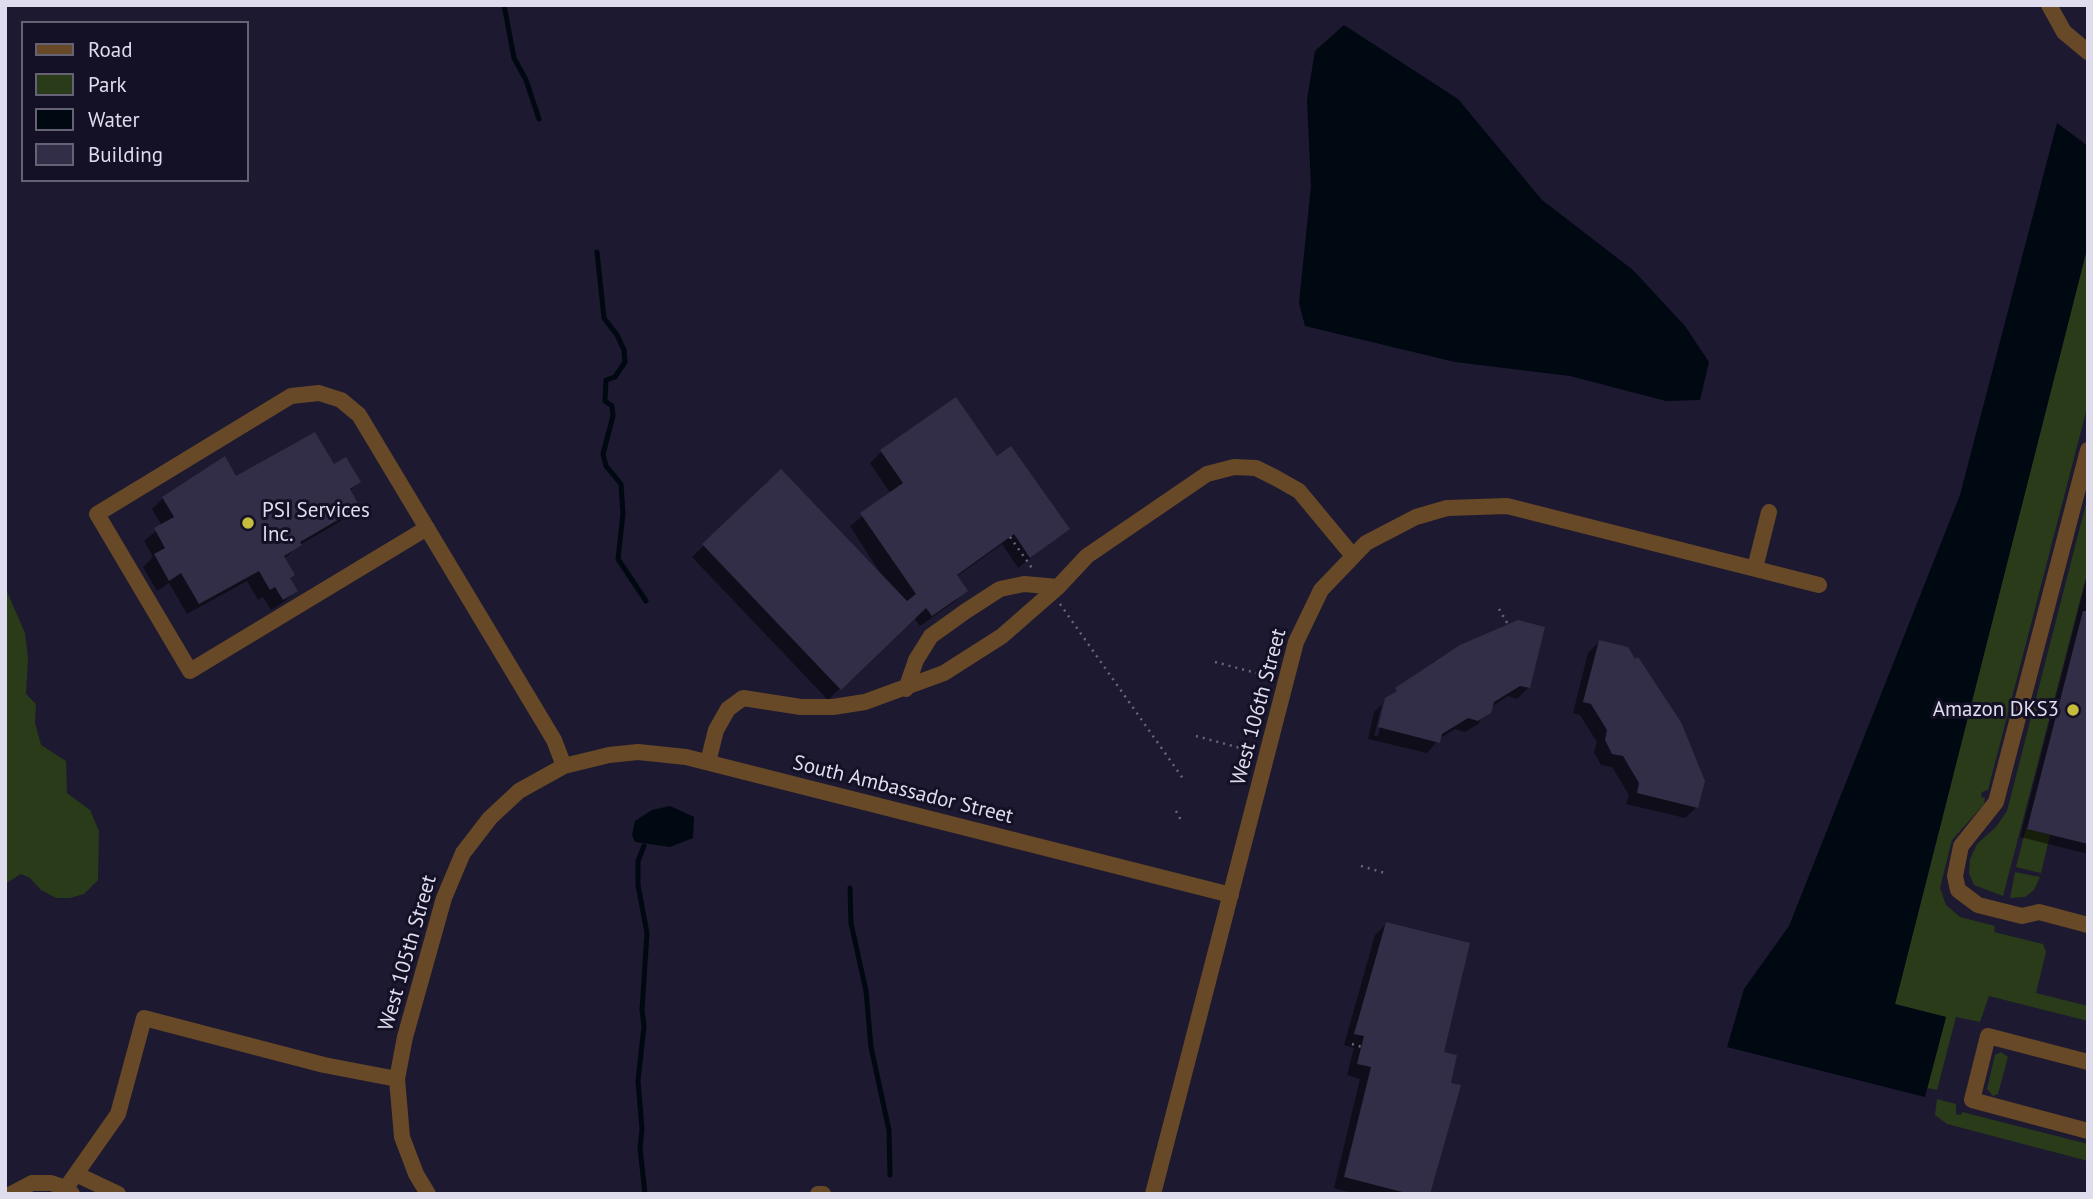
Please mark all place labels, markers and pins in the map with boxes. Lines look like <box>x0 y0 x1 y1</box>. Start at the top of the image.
place label: PSI Services Inc. <box>262 498 370 548</box>
marker: PSI Services Inc. <box>240 515 256 531</box>
place label: Amazon DKS3 <box>1933 697 2059 723</box>
marker: Amazon DKS3 <box>2065 702 2081 718</box>

